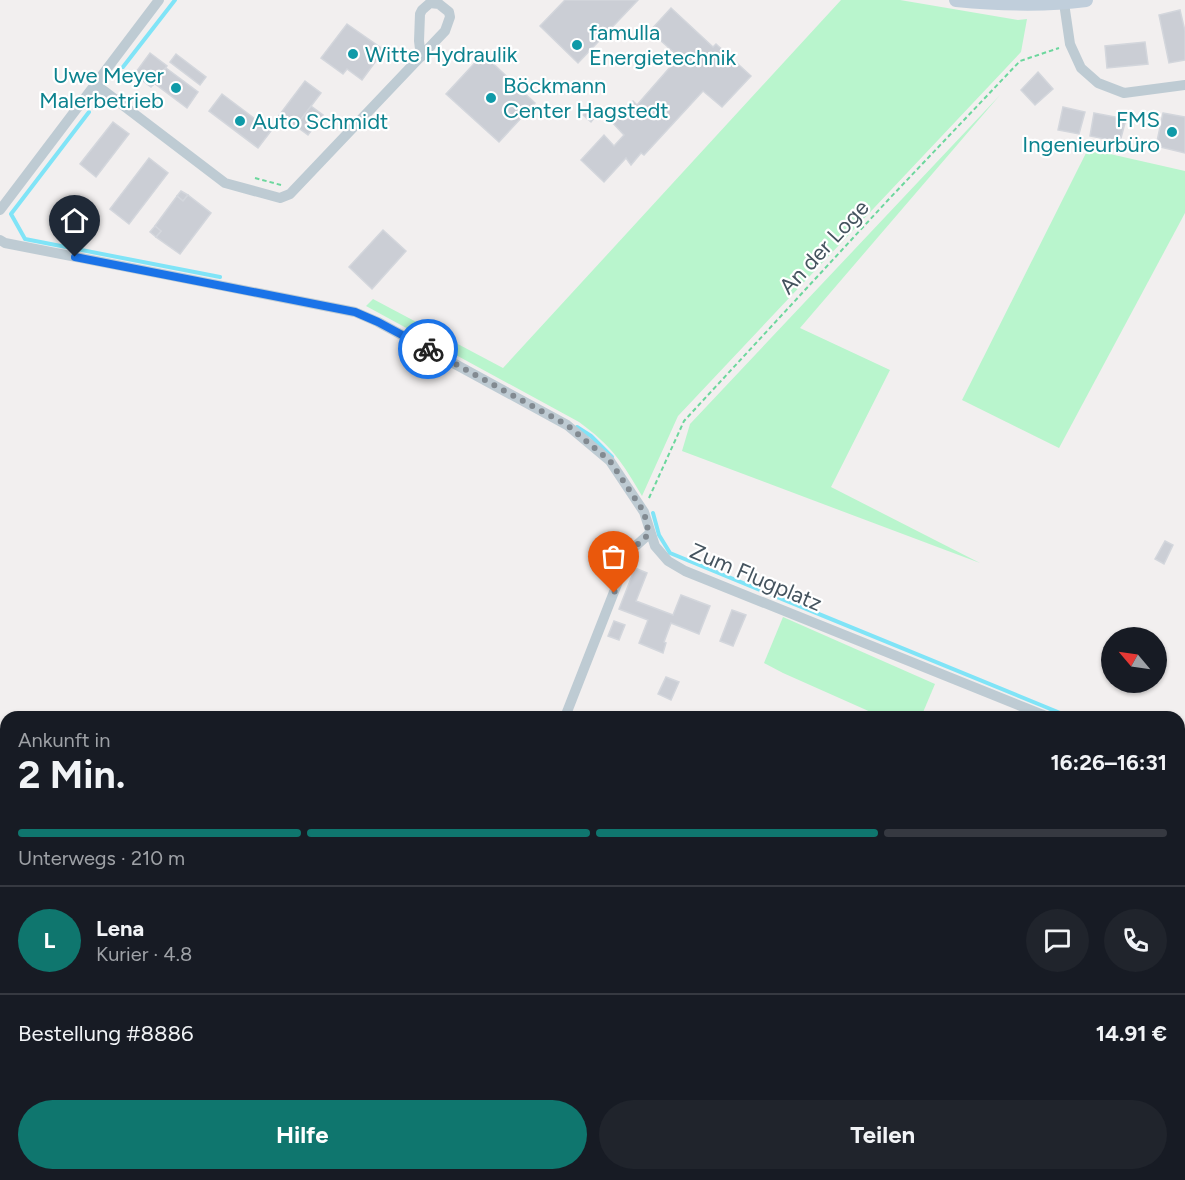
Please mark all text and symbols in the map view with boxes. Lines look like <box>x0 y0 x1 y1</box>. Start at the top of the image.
place label: famulla Energietechnik <box>589 19 737 71</box>
marker: famulla Energietechnik <box>570 38 584 52</box>
place label: Witte Hydraulik <box>365 41 518 68</box>
marker: Witte Hydraulik <box>346 47 360 61</box>
place label: Uwe Meyer Malerbetrieb <box>39 62 165 114</box>
place label: Böckmann Center Hagstedt <box>503 72 669 124</box>
marker: Uwe Meyer Malerbetrieb <box>169 81 183 95</box>
marker: Böckmann Center Hagstedt <box>484 91 498 105</box>
place label: FMS Ingenieurbüro <box>1022 106 1160 158</box>
place label: Auto Schmidt <box>252 108 388 135</box>
marker: Auto Schmidt <box>233 114 247 128</box>
marker: FMS Ingenieurbüro <box>1165 125 1179 139</box>
street label: An der Loge <box>773 194 875 300</box>
pin <box>49 195 100 257</box>
icon: home <box>58 204 91 237</box>
courier <box>398 319 458 379</box>
icon: bike <box>412 333 445 366</box>
pin <box>588 531 639 593</box>
street label: Zum Flugplatz <box>686 537 826 617</box>
icon: bag <box>597 540 630 573</box>
north arrow <box>1101 627 1167 693</box>
map controls <box>1101 627 1167 693</box>
text: Ankunft in <box>18 728 110 752</box>
text: 16:26–16:31 <box>1051 749 1167 776</box>
text: 2 Min. <box>18 751 125 798</box>
text: Unterwegs · 210 m <box>18 846 185 870</box>
button: chat <box>1026 909 1089 972</box>
button: phone <box>1104 909 1167 972</box>
text: Lena <box>96 915 144 942</box>
text: L <box>44 927 55 954</box>
text: Kurier · 4.8 <box>96 942 192 966</box>
text: Bestellung #8886 <box>18 1020 193 1047</box>
text: 14.91 € <box>1096 1020 1167 1047</box>
button: Hilfe <box>18 1100 587 1169</box>
button: Teilen <box>599 1100 1167 1169</box>

